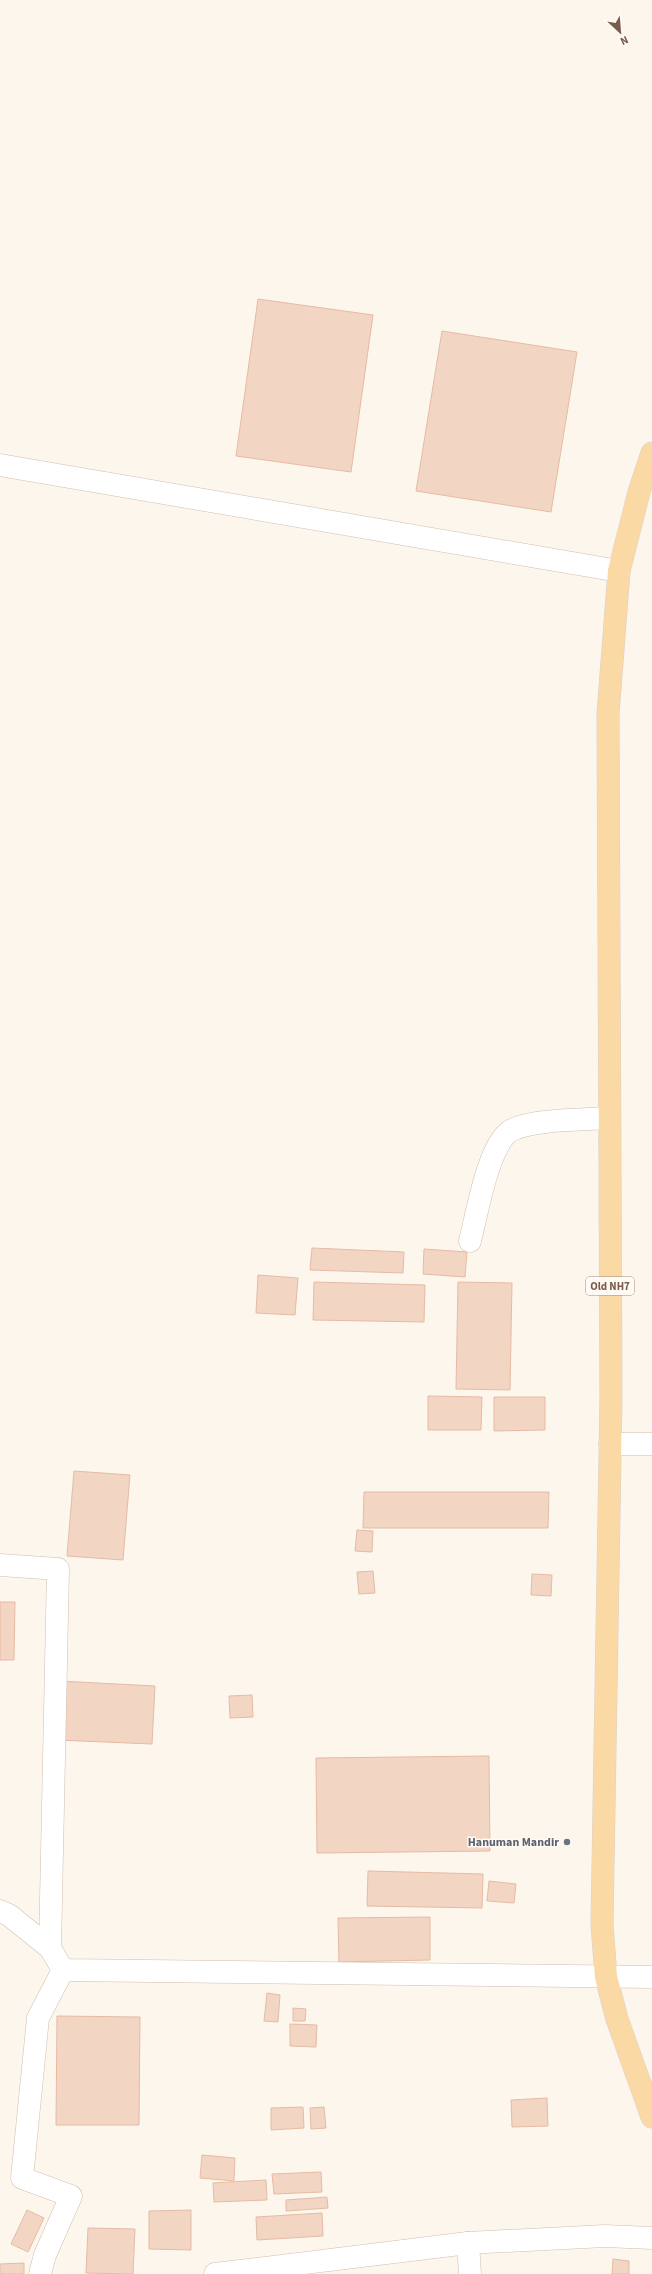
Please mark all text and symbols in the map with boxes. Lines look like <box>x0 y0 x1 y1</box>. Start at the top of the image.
north arrow <box>600 12 640 52</box>
text: N <box>618 32 631 49</box>
road number: Old NH7 <box>586 1277 634 1295</box>
place label: Hanuman Mandir <box>468 1834 559 1851</box>
marker: Hanuman Mandir <box>562 1837 572 1847</box>

